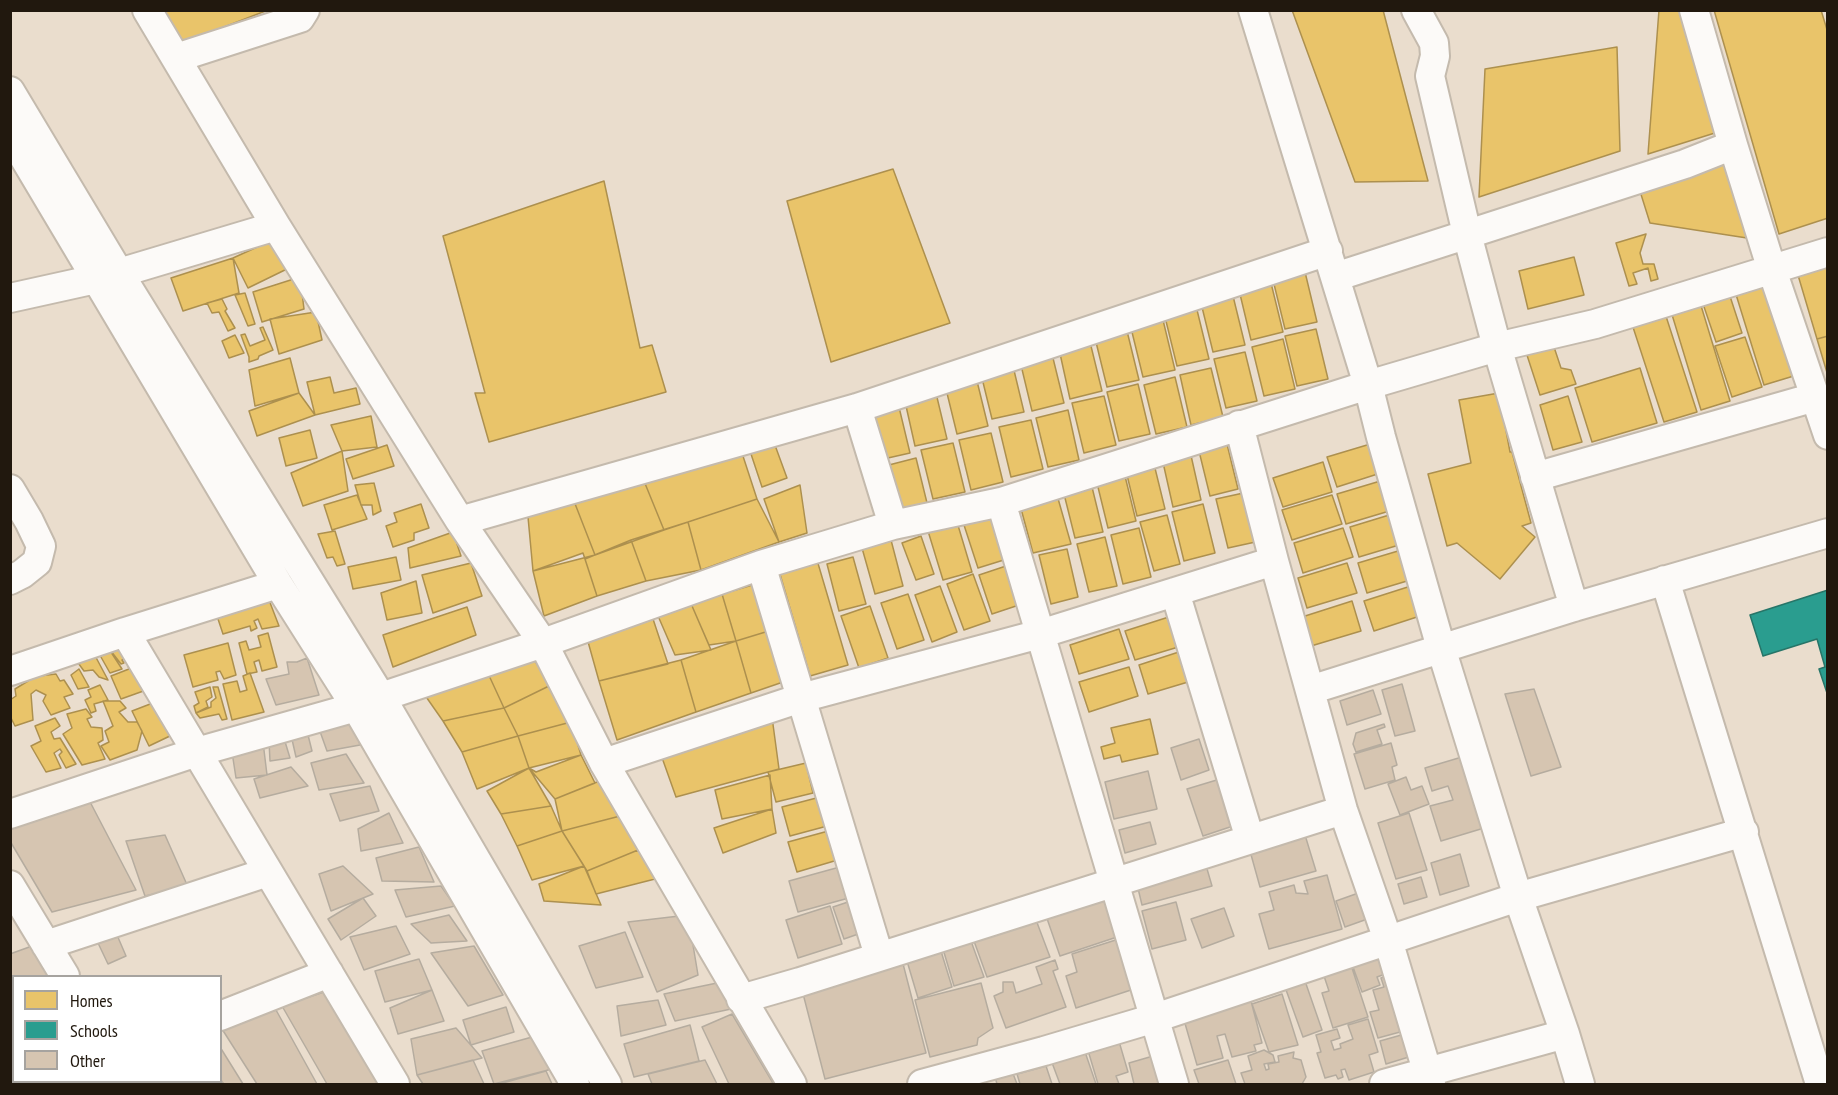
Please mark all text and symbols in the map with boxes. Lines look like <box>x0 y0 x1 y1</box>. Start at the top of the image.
legend <box>12 975 222 1083</box>
text: Homes <box>70 989 113 1012</box>
text: Schools <box>70 1019 118 1042</box>
text: Other <box>70 1049 105 1072</box>

